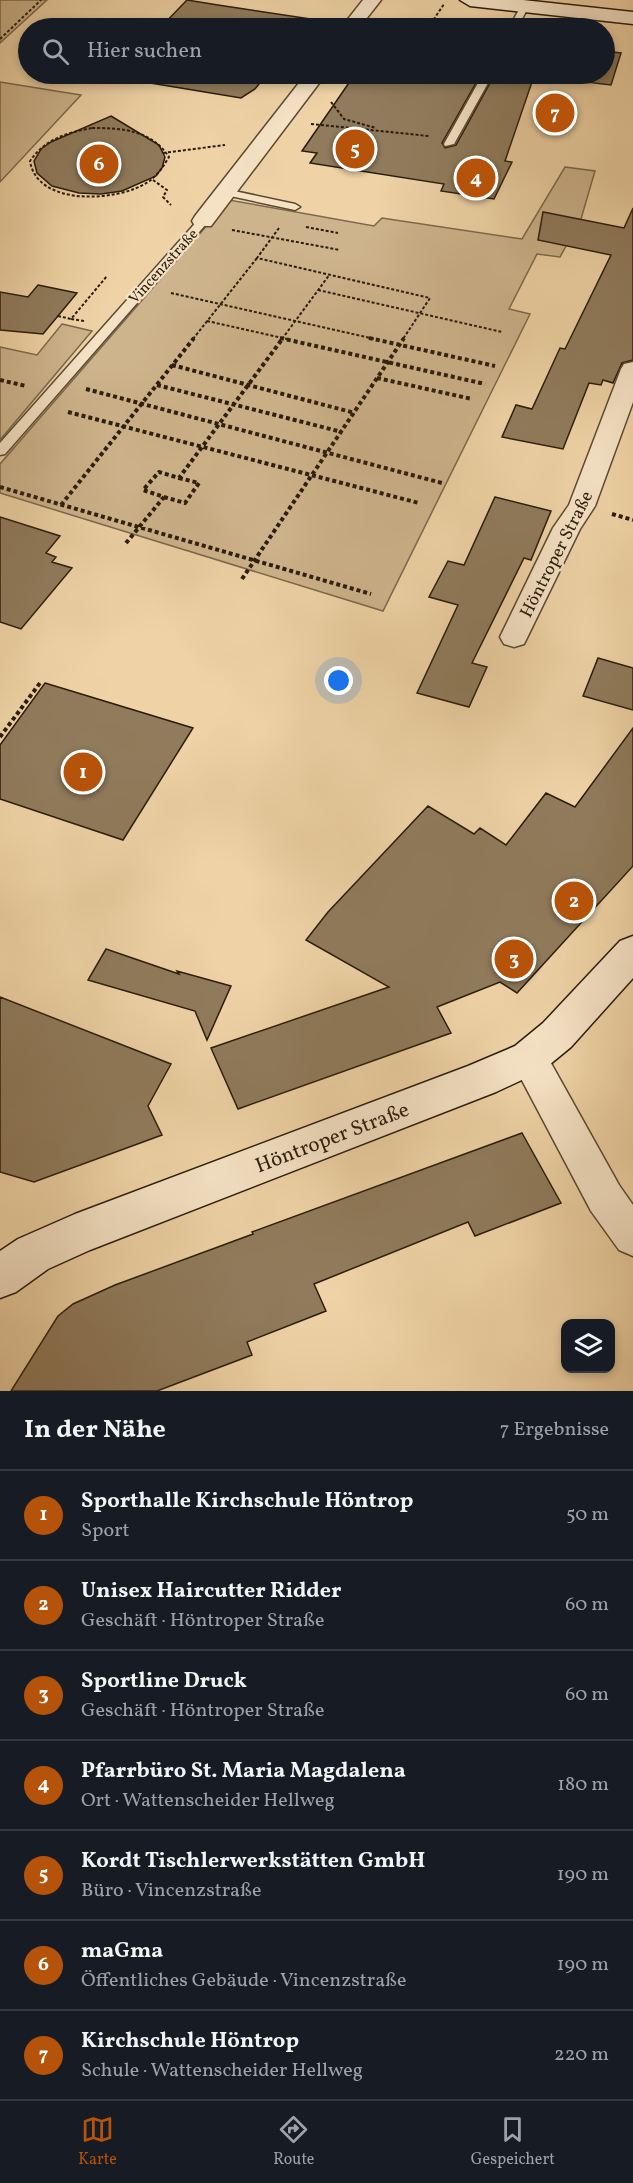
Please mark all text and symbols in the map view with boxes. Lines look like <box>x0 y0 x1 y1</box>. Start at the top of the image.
search box <box>18 18 615 84</box>
icon: search <box>39 35 72 68</box>
text: Hier suchen <box>87 36 202 67</box>
pin: 7 <box>536 90 574 136</box>
pin: 5 <box>336 126 374 172</box>
pin: 6 <box>80 142 118 186</box>
pin: 4 <box>456 156 496 201</box>
street label: Vincenzstraße <box>125 225 204 309</box>
street label: Höntroper Straße <box>515 487 600 622</box>
your location <box>324 666 353 695</box>
pin: 1 <box>64 750 103 794</box>
pin: 2 <box>554 878 594 924</box>
pin: 3 <box>494 936 534 982</box>
street label: Höntroper Straße <box>251 1096 414 1181</box>
map controls <box>561 1319 615 1373</box>
button: layers <box>561 1319 615 1373</box>
text: In der Nähe <box>24 1412 166 1448</box>
text: 7 Ergebnisse <box>500 1416 609 1444</box>
text: Sporthalle Kirchschule Höntrop <box>81 1486 413 1517</box>
text: 1 <box>39 1501 48 1529</box>
text: 50 m <box>566 1501 609 1529</box>
text: Sport <box>81 1517 130 1545</box>
text: Unisex Haircutter Ridder <box>81 1576 341 1607</box>
text: 2 <box>38 1591 49 1619</box>
text: 60 m <box>565 1591 609 1619</box>
text: Geschäft · Höntroper Straße <box>81 1607 325 1635</box>
text: Sportline Druck <box>81 1666 247 1697</box>
text: 3 <box>38 1681 49 1709</box>
text: 60 m <box>565 1681 609 1709</box>
text: Geschäft · Höntroper Straße <box>81 1697 325 1725</box>
text: Pfarrbüro St. Maria Magdalena <box>81 1756 406 1787</box>
text: 4 <box>37 1771 50 1799</box>
text: 180 m <box>557 1771 609 1799</box>
text: Ort · Wattenscheider Hellweg <box>81 1787 335 1815</box>
text: Kordt Tischlerwerkstätten GmbH <box>81 1846 425 1877</box>
text: 5 <box>39 1861 48 1889</box>
text: 190 m <box>557 1861 609 1889</box>
text: Büro · Vincenzstraße <box>81 1877 262 1905</box>
text: maGma <box>81 1936 163 1967</box>
text: 6 <box>38 1951 49 1979</box>
text: 190 m <box>557 1951 609 1979</box>
text: Öffentliches Gebäude · Vincenzstraße <box>81 1967 407 1995</box>
text: Kirchschule Höntrop <box>81 2026 299 2057</box>
text: 7 <box>39 2041 48 2069</box>
text: 220 m <box>554 2041 609 2069</box>
text: Schule · Wattenscheider Hellweg <box>81 2057 363 2085</box>
tab: Karte <box>78 2113 117 2171</box>
tab: Route <box>273 2113 314 2171</box>
tab: Gespeichert <box>471 2113 555 2171</box>

